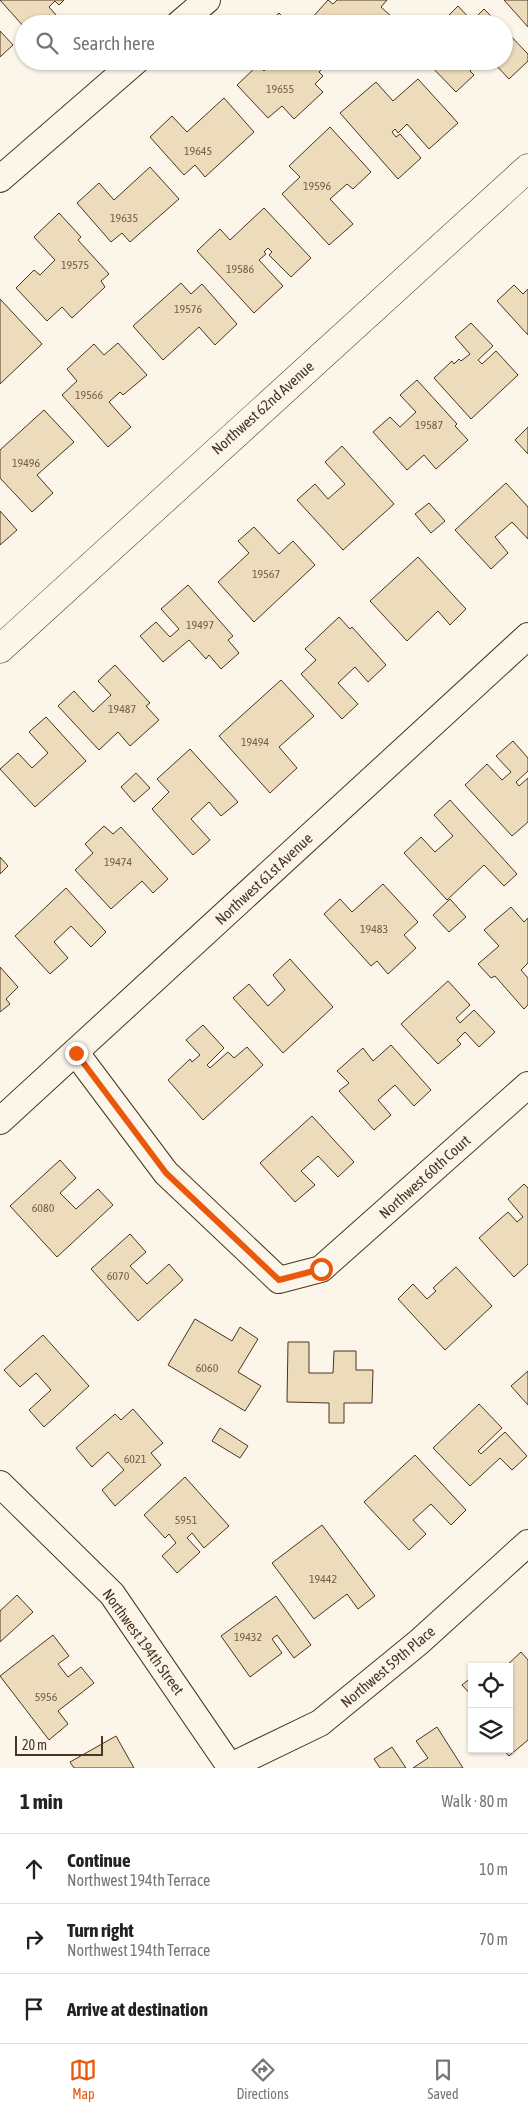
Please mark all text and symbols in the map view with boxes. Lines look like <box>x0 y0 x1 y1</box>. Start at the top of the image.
search box <box>15 15 513 70</box>
icon: search <box>33 29 61 57</box>
text: Search here <box>73 32 155 54</box>
house number: 19655 <box>266 82 294 96</box>
house number: 19645 <box>184 144 212 158</box>
house number: 19596 <box>303 179 331 193</box>
house number: 19635 <box>110 211 138 225</box>
house number: 19575 <box>61 258 89 272</box>
house number: 19586 <box>226 262 254 276</box>
house number: 19576 <box>174 302 202 316</box>
street label: Northwest 62nd Avenue <box>208 357 317 458</box>
house number: 19566 <box>75 388 103 402</box>
house number: 19587 <box>415 418 443 432</box>
house number: 19496 <box>12 456 40 470</box>
house number: 19567 <box>252 567 280 581</box>
house number: 19497 <box>186 618 214 632</box>
house number: 19487 <box>108 702 136 716</box>
house number: 19494 <box>241 735 269 749</box>
street label: Northwest 61st Avenue <box>212 829 316 928</box>
house number: 19474 <box>104 855 132 869</box>
house number: 19483 <box>360 922 388 936</box>
route end <box>65 1042 88 1065</box>
street label: Northwest 60th Court <box>376 1131 474 1222</box>
house number: 6080 <box>32 1201 55 1215</box>
route start <box>310 1258 333 1281</box>
house number: 6070 <box>107 1269 130 1283</box>
house number: 6060 <box>196 1361 219 1375</box>
house number: 6021 <box>124 1452 147 1466</box>
house number: 5951 <box>175 1513 198 1527</box>
house number: 19442 <box>309 1572 337 1586</box>
street label: Northwest 194th Street <box>99 1585 188 1698</box>
street label: Northwest 59th Place <box>337 1622 438 1711</box>
house number: 19432 <box>234 1630 262 1644</box>
map controls <box>468 1663 513 1753</box>
button: locate <box>468 1663 513 1708</box>
house number: 5956 <box>35 1690 58 1704</box>
button: layers <box>468 1708 513 1753</box>
scale bar <box>15 1733 102 1756</box>
text: 20 m <box>22 1737 47 1753</box>
text: 1 min <box>20 1789 63 1813</box>
text: Walk · 80 m <box>442 1792 508 1810</box>
text: Continue <box>67 1849 131 1871</box>
icon: ahead <box>20 1855 48 1883</box>
text: 10 m <box>479 1860 508 1878</box>
text: Northwest 194th Terrace <box>67 1871 210 1889</box>
text: Turn right <box>67 1919 134 1941</box>
icon: right <box>20 1925 48 1953</box>
text: 70 m <box>479 1930 508 1948</box>
text: Northwest 194th Terrace <box>67 1941 210 1959</box>
icon: arrive <box>20 1995 48 2023</box>
text: Arrive at destination <box>67 1998 208 2020</box>
tab: Map <box>69 2056 97 2102</box>
tab: Directions <box>236 2056 289 2102</box>
tab: Saved <box>428 2056 459 2102</box>

